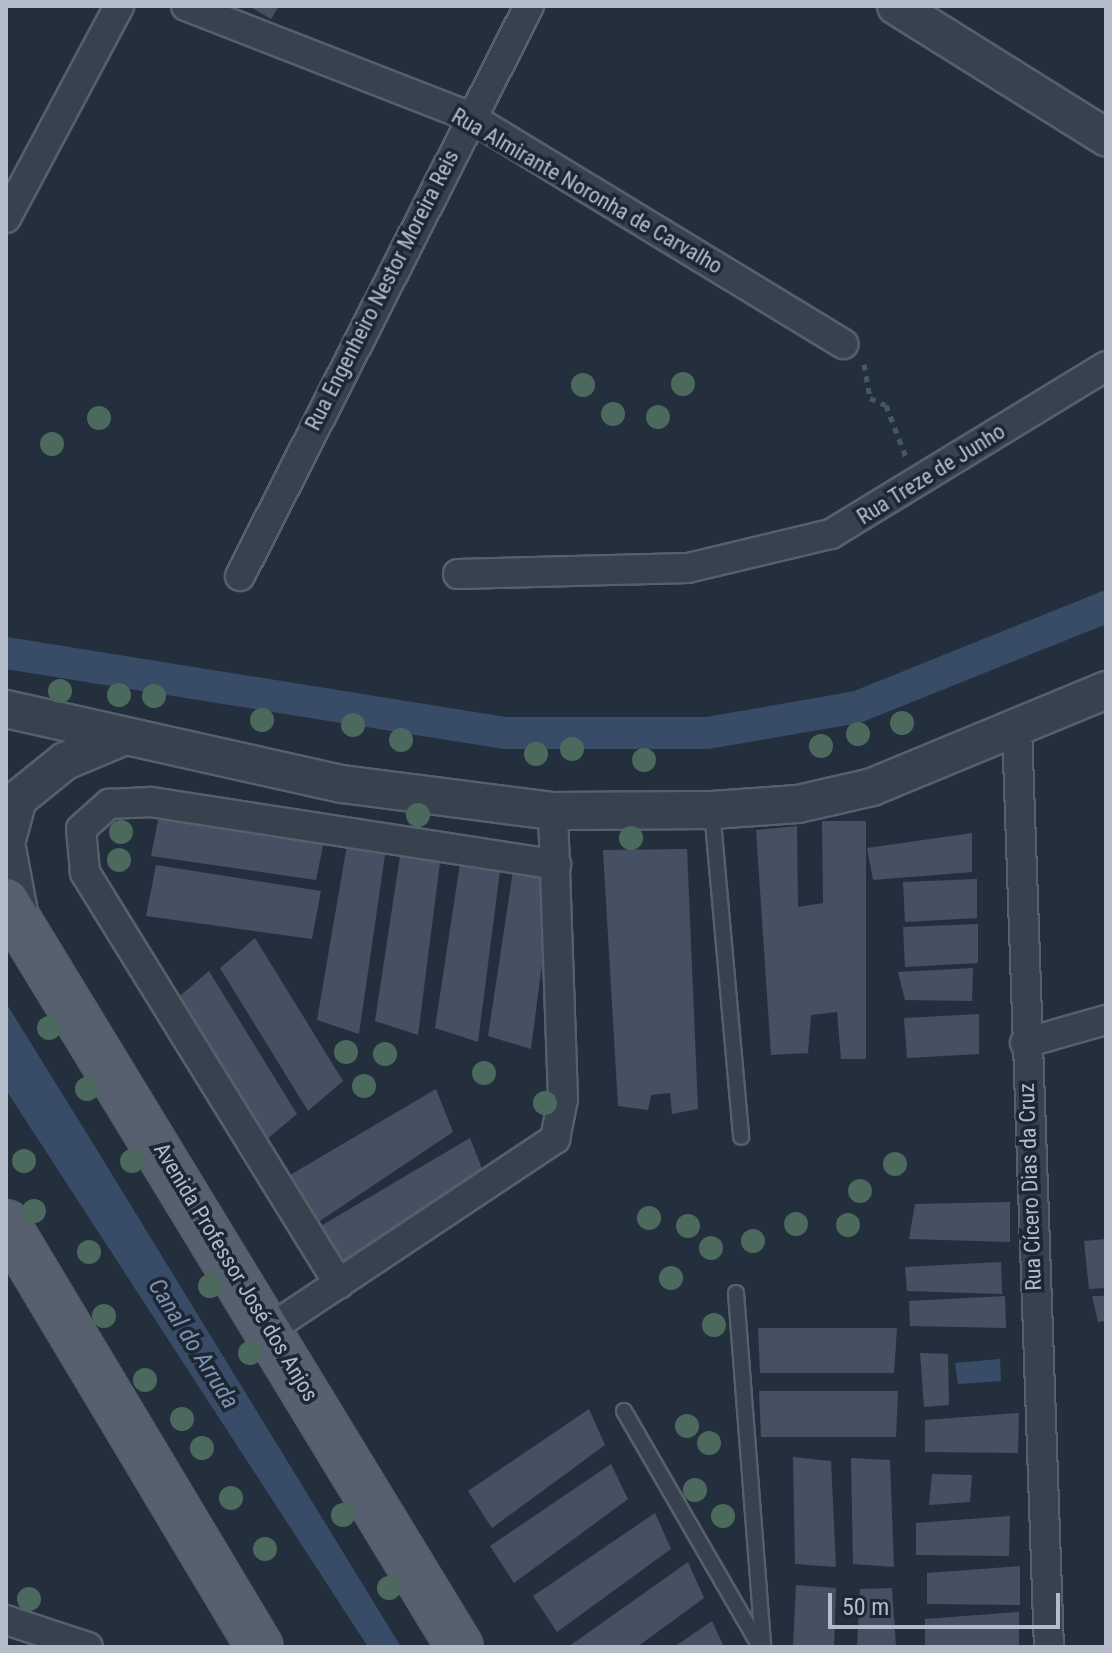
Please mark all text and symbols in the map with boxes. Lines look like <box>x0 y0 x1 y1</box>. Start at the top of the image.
street label: Rua Almirante Noronha de Carvalho <box>447 102 727 280</box>
street label: Rua Engenheiro Nestor Moreira Reis <box>300 145 464 435</box>
street label: Rua Treze de Junho <box>852 418 1010 530</box>
street label: Rua Cícero Dias da Cruz <box>1013 1083 1047 1291</box>
street label: Avenida Professor José dos Anjos <box>148 1138 324 1406</box>
water label: Canal do Arruda <box>142 1274 244 1414</box>
scale bar <box>832 1577 1064 1627</box>
text: 50 m <box>842 1593 889 1621</box>

